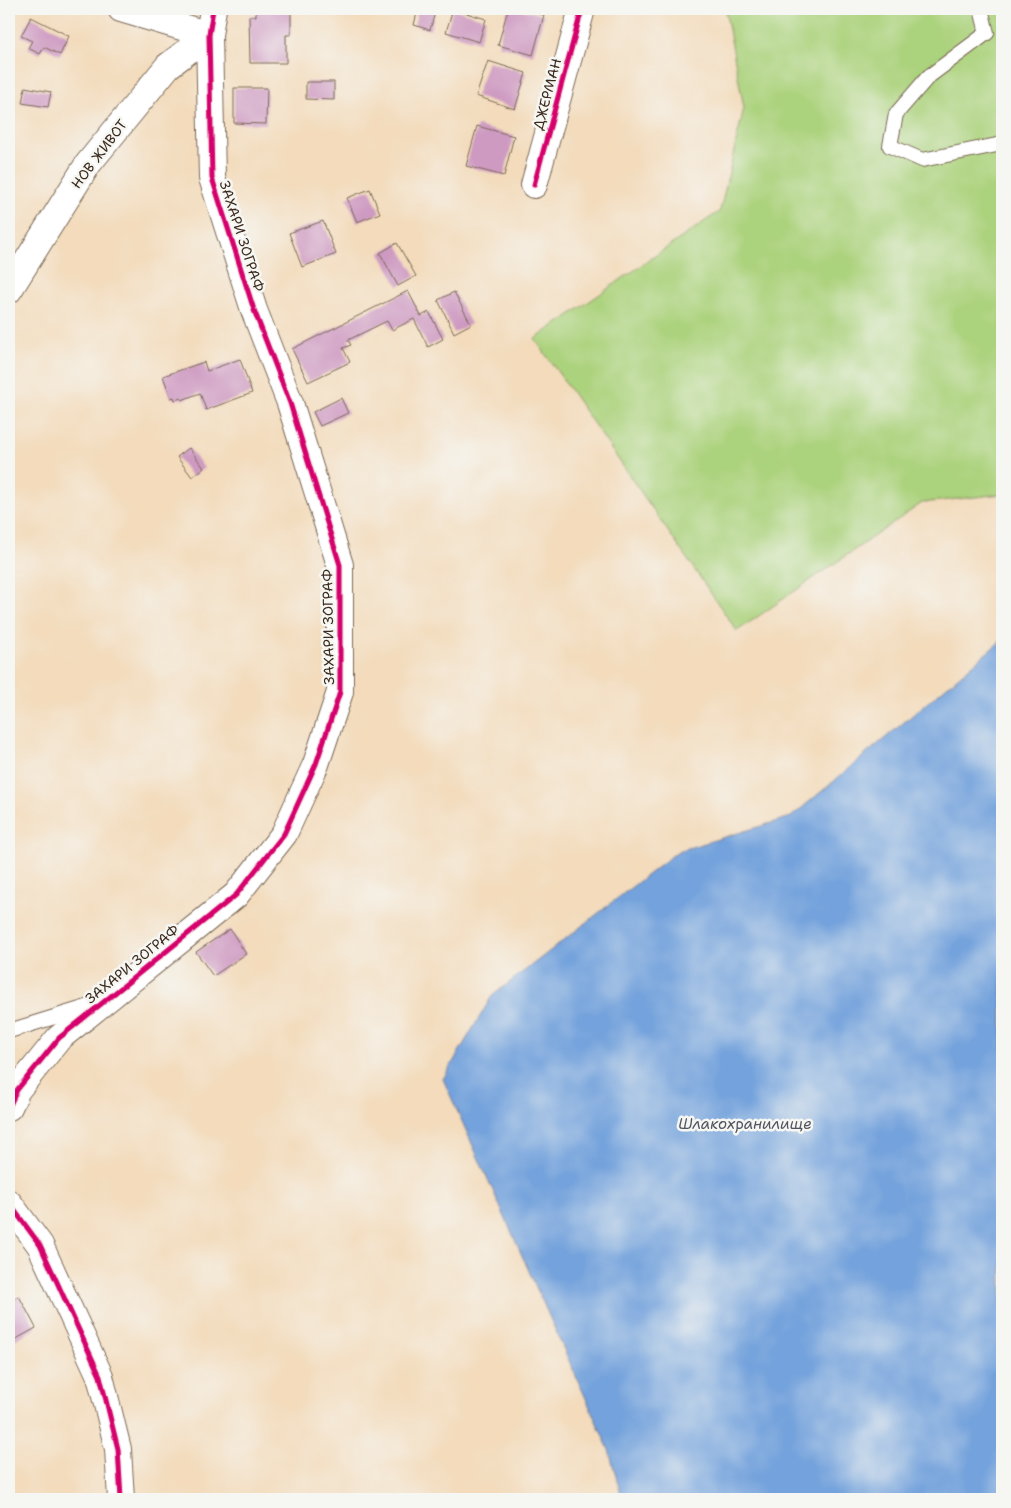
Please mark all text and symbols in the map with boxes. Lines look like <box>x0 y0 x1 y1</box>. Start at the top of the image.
street label: ДЖЕРМАН <box>529 56 565 132</box>
street label: НОВ ЖИВОТ <box>67 116 131 192</box>
street label: ЗАХАРИ ЗОГРАФ <box>216 178 268 294</box>
street label: ЗАХАРИ ЗОГРАФ <box>318 569 338 685</box>
street label: ЗАХАРИ ЗОГРАФ <box>81 921 183 1007</box>
water label: Шлакохранилище <box>678 1114 812 1134</box>

